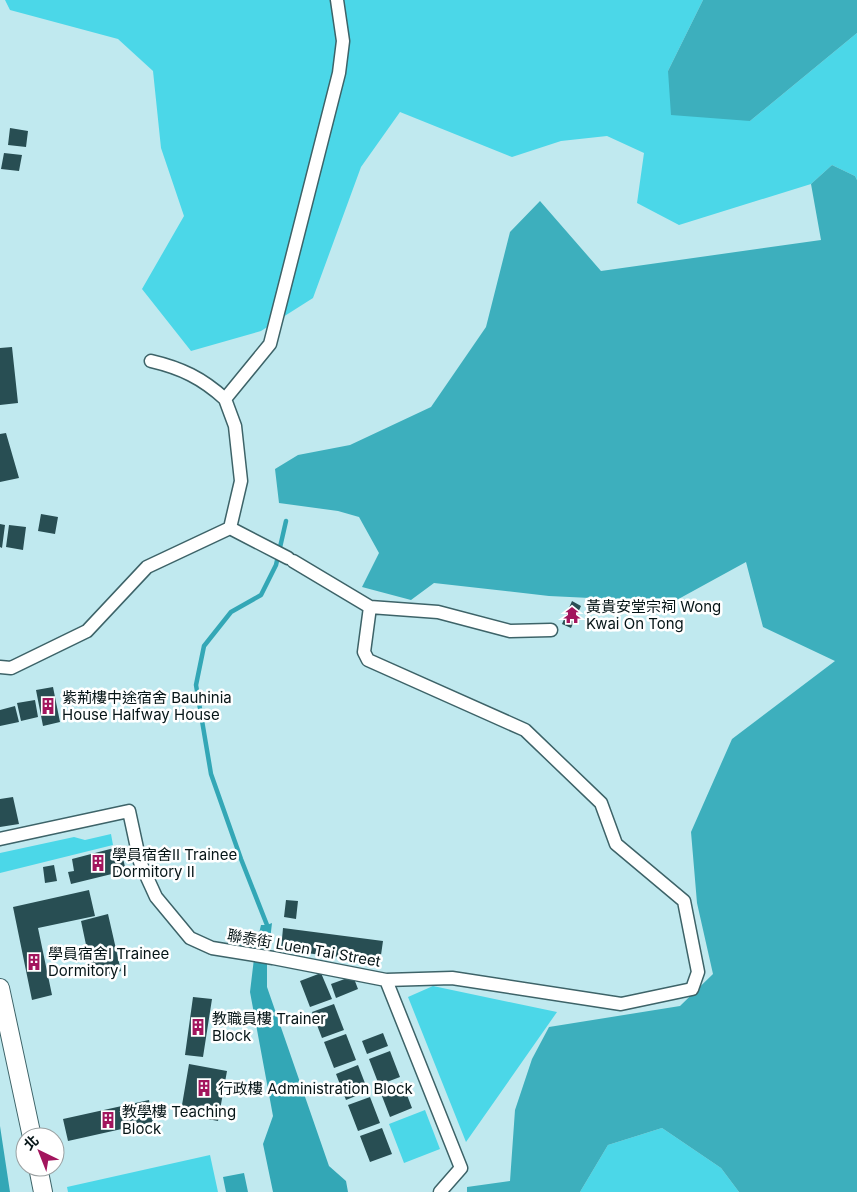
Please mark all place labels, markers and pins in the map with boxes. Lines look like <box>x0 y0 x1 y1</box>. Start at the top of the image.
place label: 黃貴安堂宗祠 Wong Kwai On Tong <box>586 597 721 633</box>
temple icon: 黃貴安堂宗祠 Wong Kwai On Tong <box>562 605 582 625</box>
place label: 紫荊樓中途宿舍 Bauhinia House Halfway House <box>62 688 232 724</box>
building icon: 紫荊樓中途宿舍 Bauhinia House Halfway House <box>38 696 58 716</box>
place label: 學員宿舍II Trainee Dormitory II <box>112 845 237 881</box>
building icon: 學員宿舍II Trainee Dormitory II <box>88 853 108 873</box>
place label: 學員宿舍I Trainee Dormitory I <box>48 944 169 980</box>
building icon: 學員宿舍I Trainee Dormitory I <box>24 952 44 972</box>
place label: 教職員樓 Trainer Block <box>212 1009 326 1045</box>
building icon: 教職員樓 Trainer Block <box>188 1017 208 1037</box>
building icon: 行政樓 Administration Block <box>194 1078 214 1098</box>
place label: 行政樓 Administration Block <box>218 1079 414 1098</box>
place label: 教學樓 Teaching Block <box>122 1102 236 1138</box>
building icon: 教學樓 Teaching Block <box>98 1110 118 1130</box>

